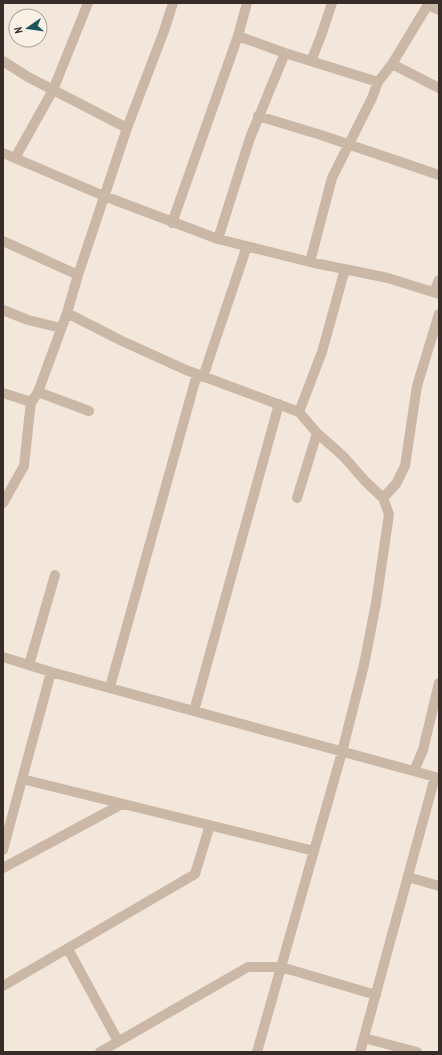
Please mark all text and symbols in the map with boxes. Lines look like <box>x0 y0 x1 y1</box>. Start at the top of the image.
north arrow <box>8 8 48 48</box>
text: N <box>11 26 26 35</box>

